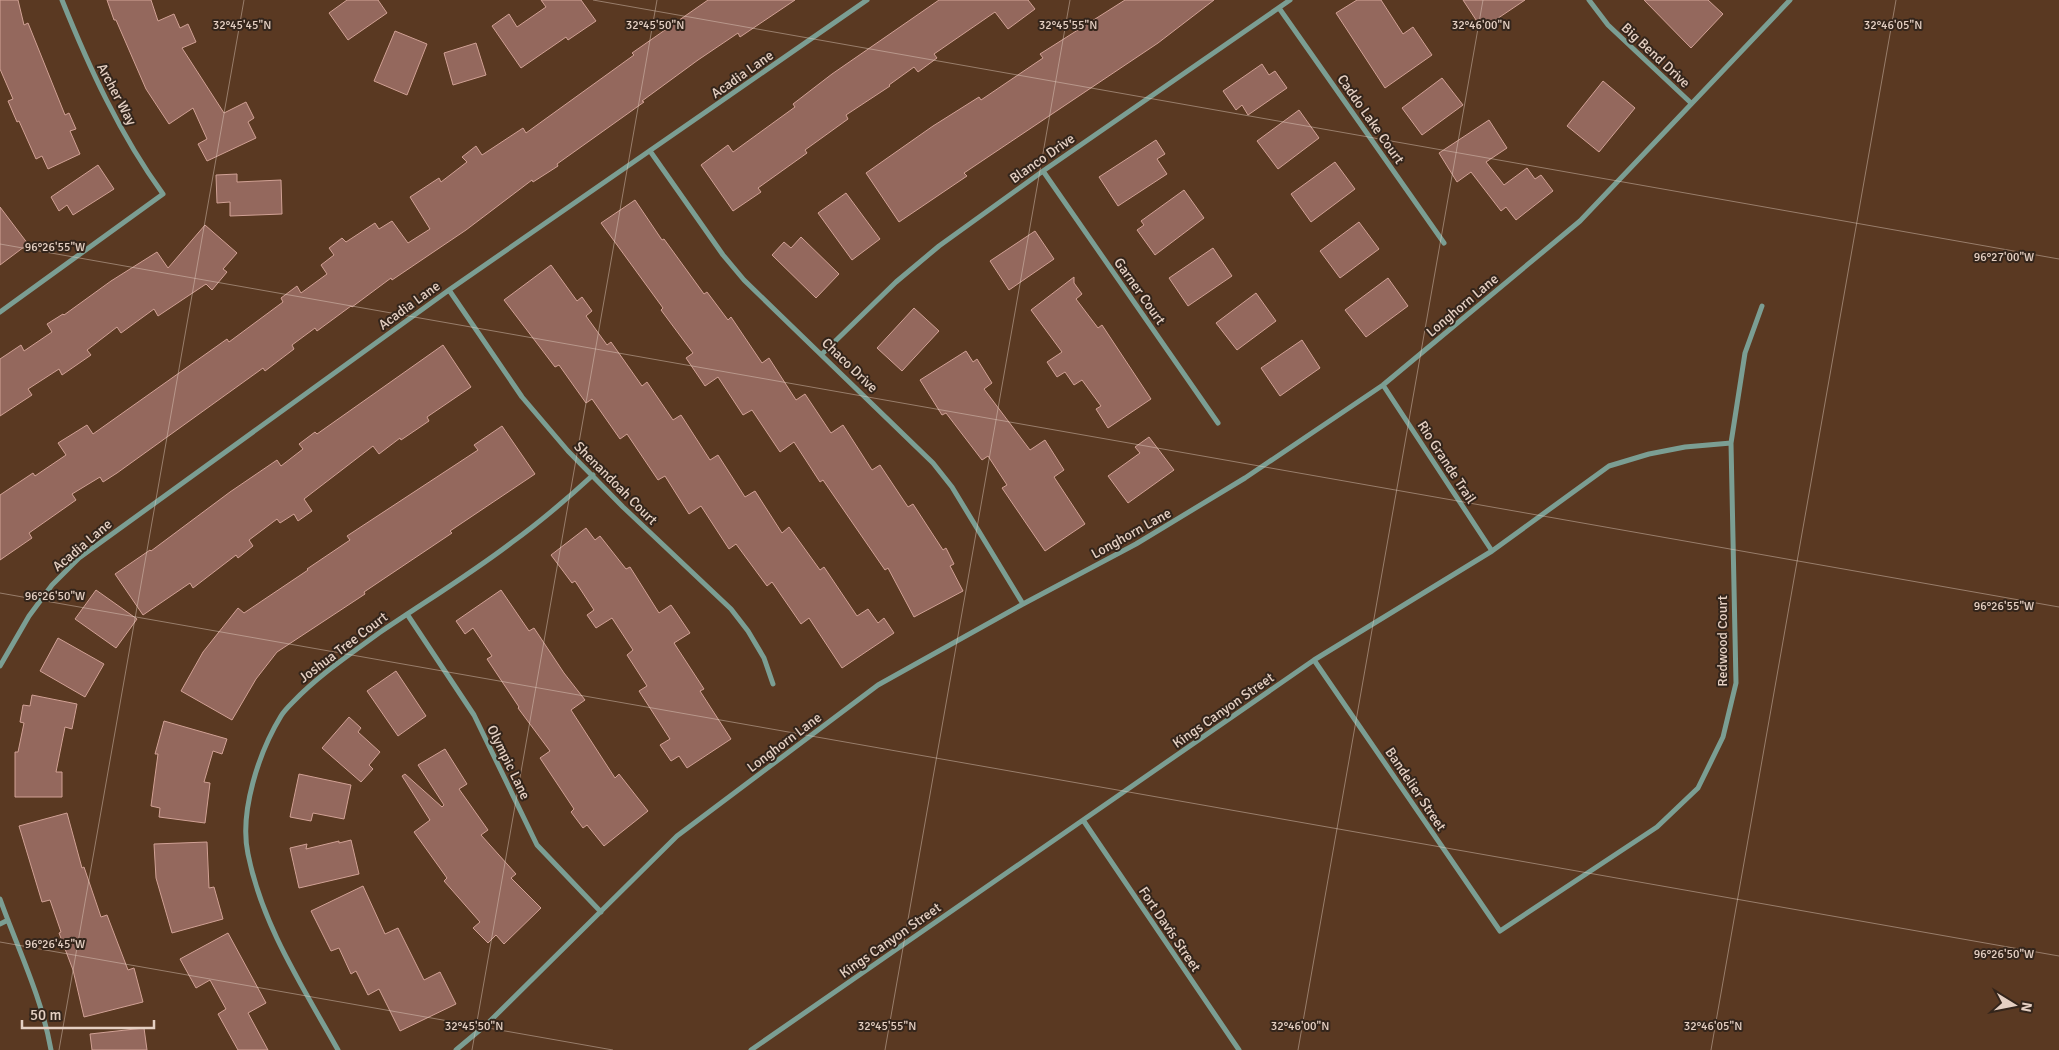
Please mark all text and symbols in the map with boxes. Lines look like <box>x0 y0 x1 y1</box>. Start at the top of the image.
text: 32°45'45"N <box>213 18 271 33</box>
text: 32°45'50"N <box>626 18 684 33</box>
text: 32°45'55"N <box>1039 18 1097 33</box>
text: 32°46'00"N <box>1452 18 1510 33</box>
text: 32°46'05"N <box>1864 18 1922 33</box>
street label: Big Bend Drive <box>1618 19 1694 91</box>
street label: Acadia Lane <box>708 47 777 102</box>
street label: Archer Way <box>93 60 140 129</box>
street label: Caddo Lake Court <box>1333 71 1408 167</box>
street label: Blanco Drive <box>1006 130 1078 187</box>
text: 96°26'55"W <box>25 240 85 255</box>
text: 96°27'00"W <box>1974 250 2034 265</box>
street label: Garner Court <box>1110 255 1169 328</box>
street label: Longhorn Lane <box>1423 270 1502 340</box>
street label: Acadia Lane <box>375 277 444 334</box>
street label: Chaco Drive <box>818 334 881 396</box>
street label: Rio Grande Trail <box>1414 418 1480 507</box>
street label: Shenandoah Court <box>570 438 661 529</box>
street label: Longhorn Lane <box>1088 504 1174 562</box>
street label: Acadia Lane <box>49 516 115 575</box>
text: 96°26'50"W <box>25 589 85 604</box>
street label: Redwood Court <box>1714 595 1731 687</box>
text: 96°26'55"W <box>1974 599 2034 614</box>
street label: Joshua Tree Court <box>295 608 391 686</box>
street label: Kings Canyon Street <box>1169 669 1277 752</box>
street label: Longhorn Lane <box>744 709 825 776</box>
street label: Olympic Lane <box>483 722 534 802</box>
street label: Bandelier Street <box>1381 744 1450 834</box>
street label: Fort Davis Street <box>1135 883 1204 975</box>
street label: Kings Canyon Street <box>836 899 944 982</box>
text: 96°26'45"W <box>25 937 85 952</box>
text: 96°26'50"W <box>1974 947 2034 962</box>
north arrow <box>1989 980 2039 1030</box>
scale bar <box>22 998 155 1030</box>
text: N <box>2017 1001 2036 1013</box>
text: 50 m <box>30 1006 61 1024</box>
text: 32°45'50"N <box>445 1019 503 1034</box>
text: 32°45'55"N <box>858 1019 916 1034</box>
text: 32°46'00"N <box>1271 1019 1329 1034</box>
text: 32°46'05"N <box>1684 1019 1742 1034</box>

